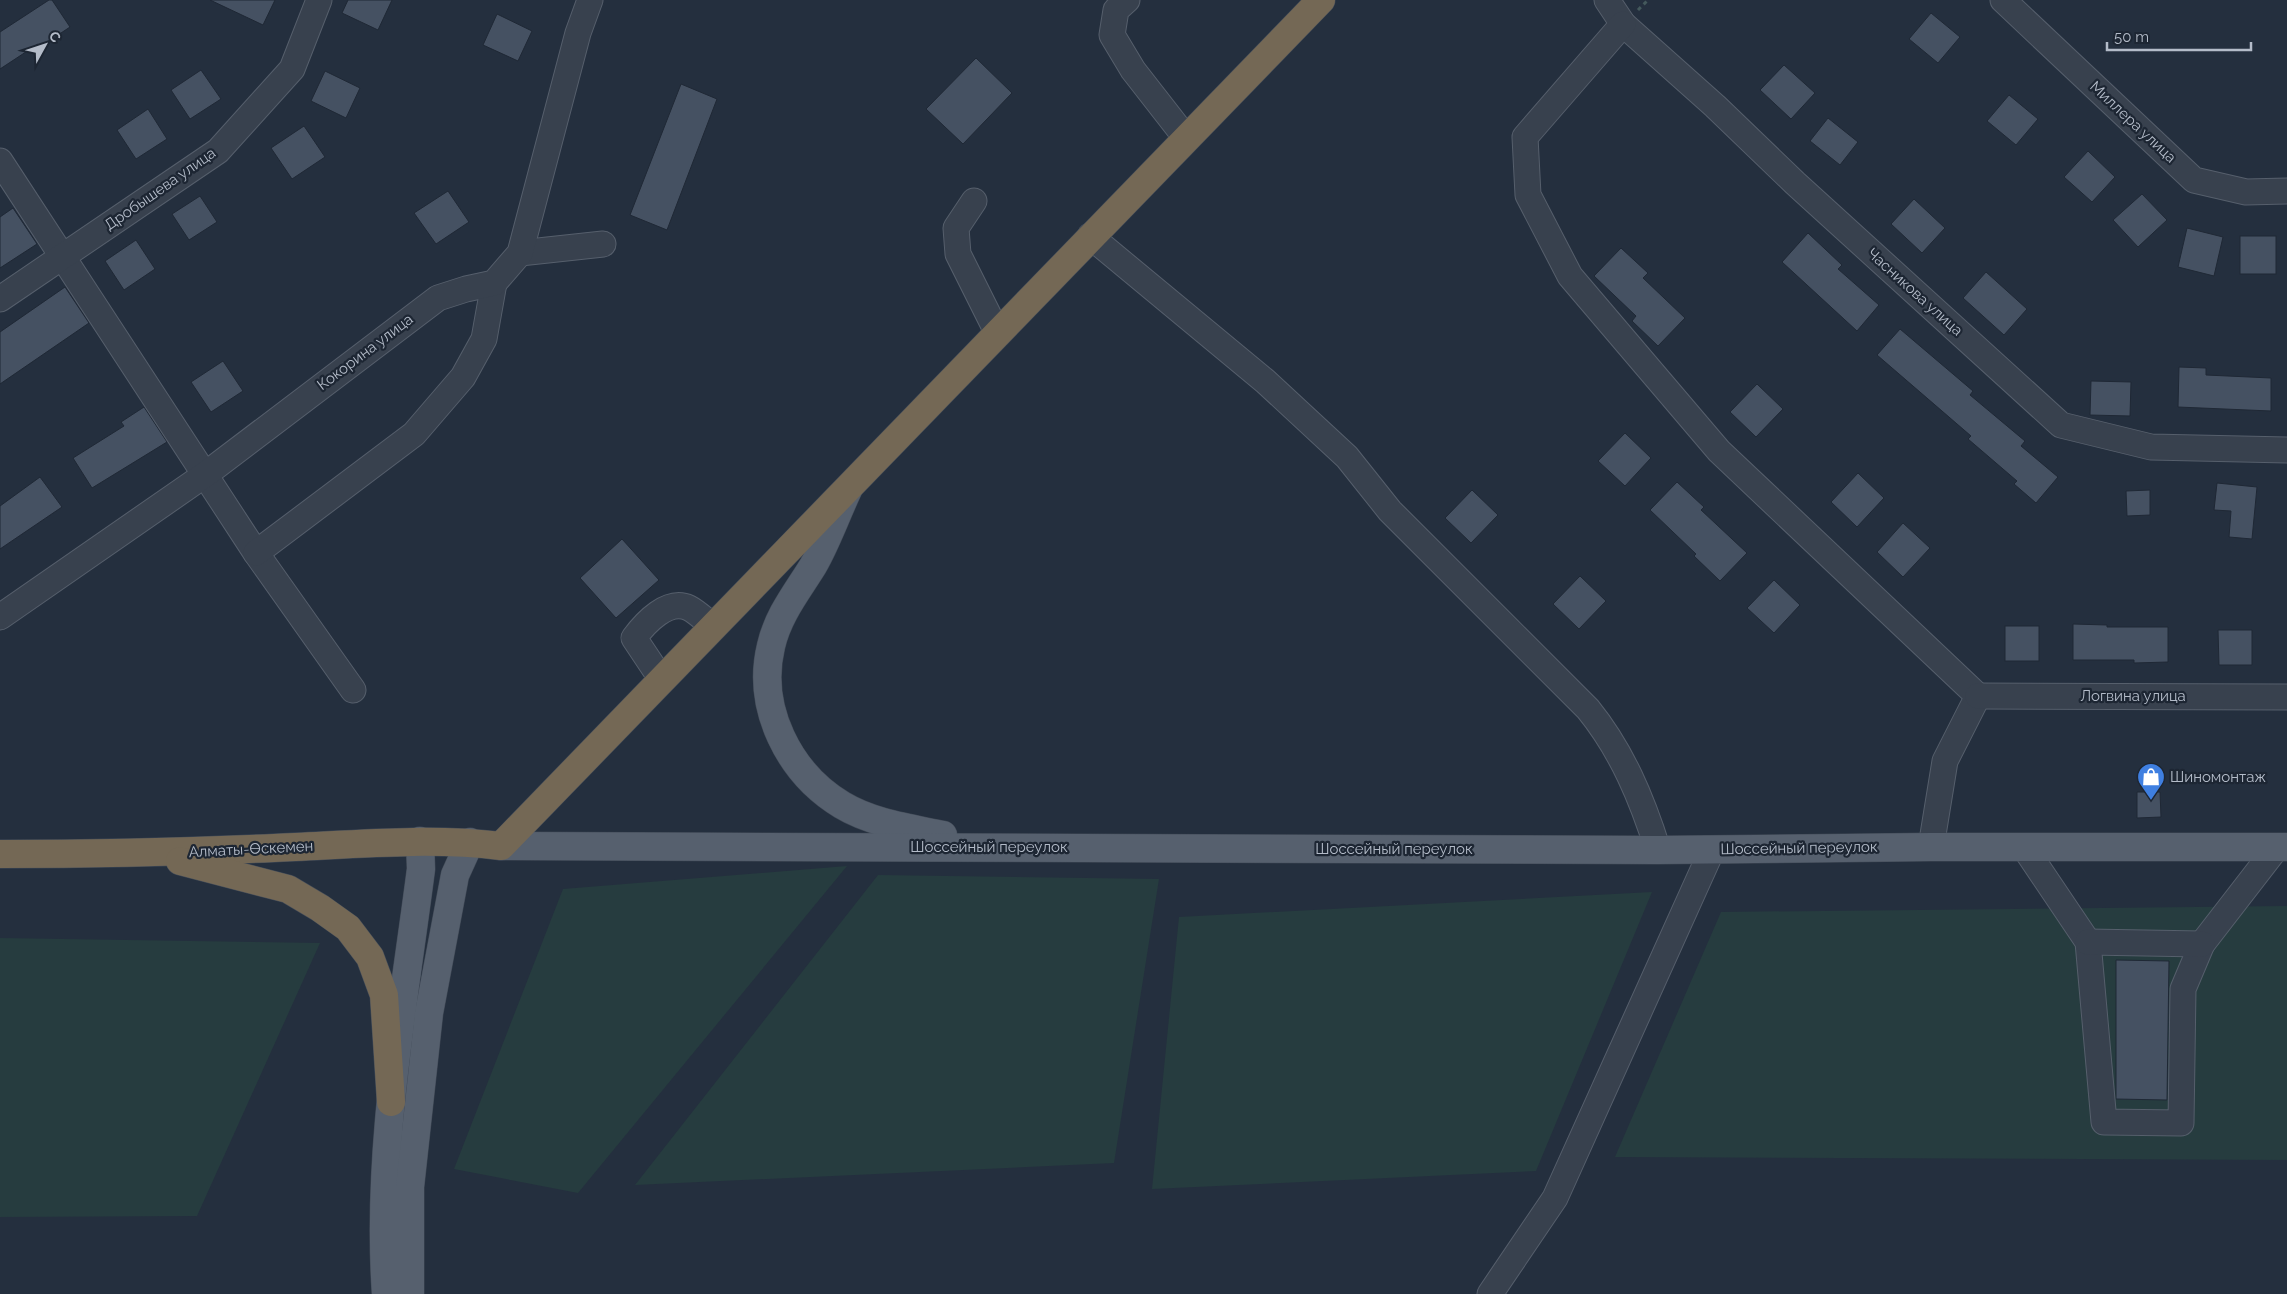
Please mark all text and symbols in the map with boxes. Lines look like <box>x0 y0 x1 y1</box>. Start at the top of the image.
north arrow <box>20 20 70 70</box>
scale bar <box>2107 20 2251 52</box>
text: С <box>46 28 64 46</box>
text: 50 m <box>2114 28 2149 46</box>
street label: Миллера улица <box>2086 77 2180 167</box>
street label: Дробышева улица <box>101 144 219 234</box>
street label: Часникова улица <box>1864 244 1966 340</box>
street label: Кокорина улица <box>314 310 416 394</box>
street label: Логвина улица <box>2080 687 2186 705</box>
shop icon: Шиномонтаж <box>2136 762 2166 801</box>
place label: Шиномонтаж <box>2170 768 2266 786</box>
street label: Алматы-Өскемен <box>188 837 314 861</box>
street label: Шоссейный переулок <box>910 838 1068 856</box>
street label: Шоссейный переулок <box>1720 838 1878 858</box>
street label: Шоссейный переулок <box>1315 840 1473 858</box>

